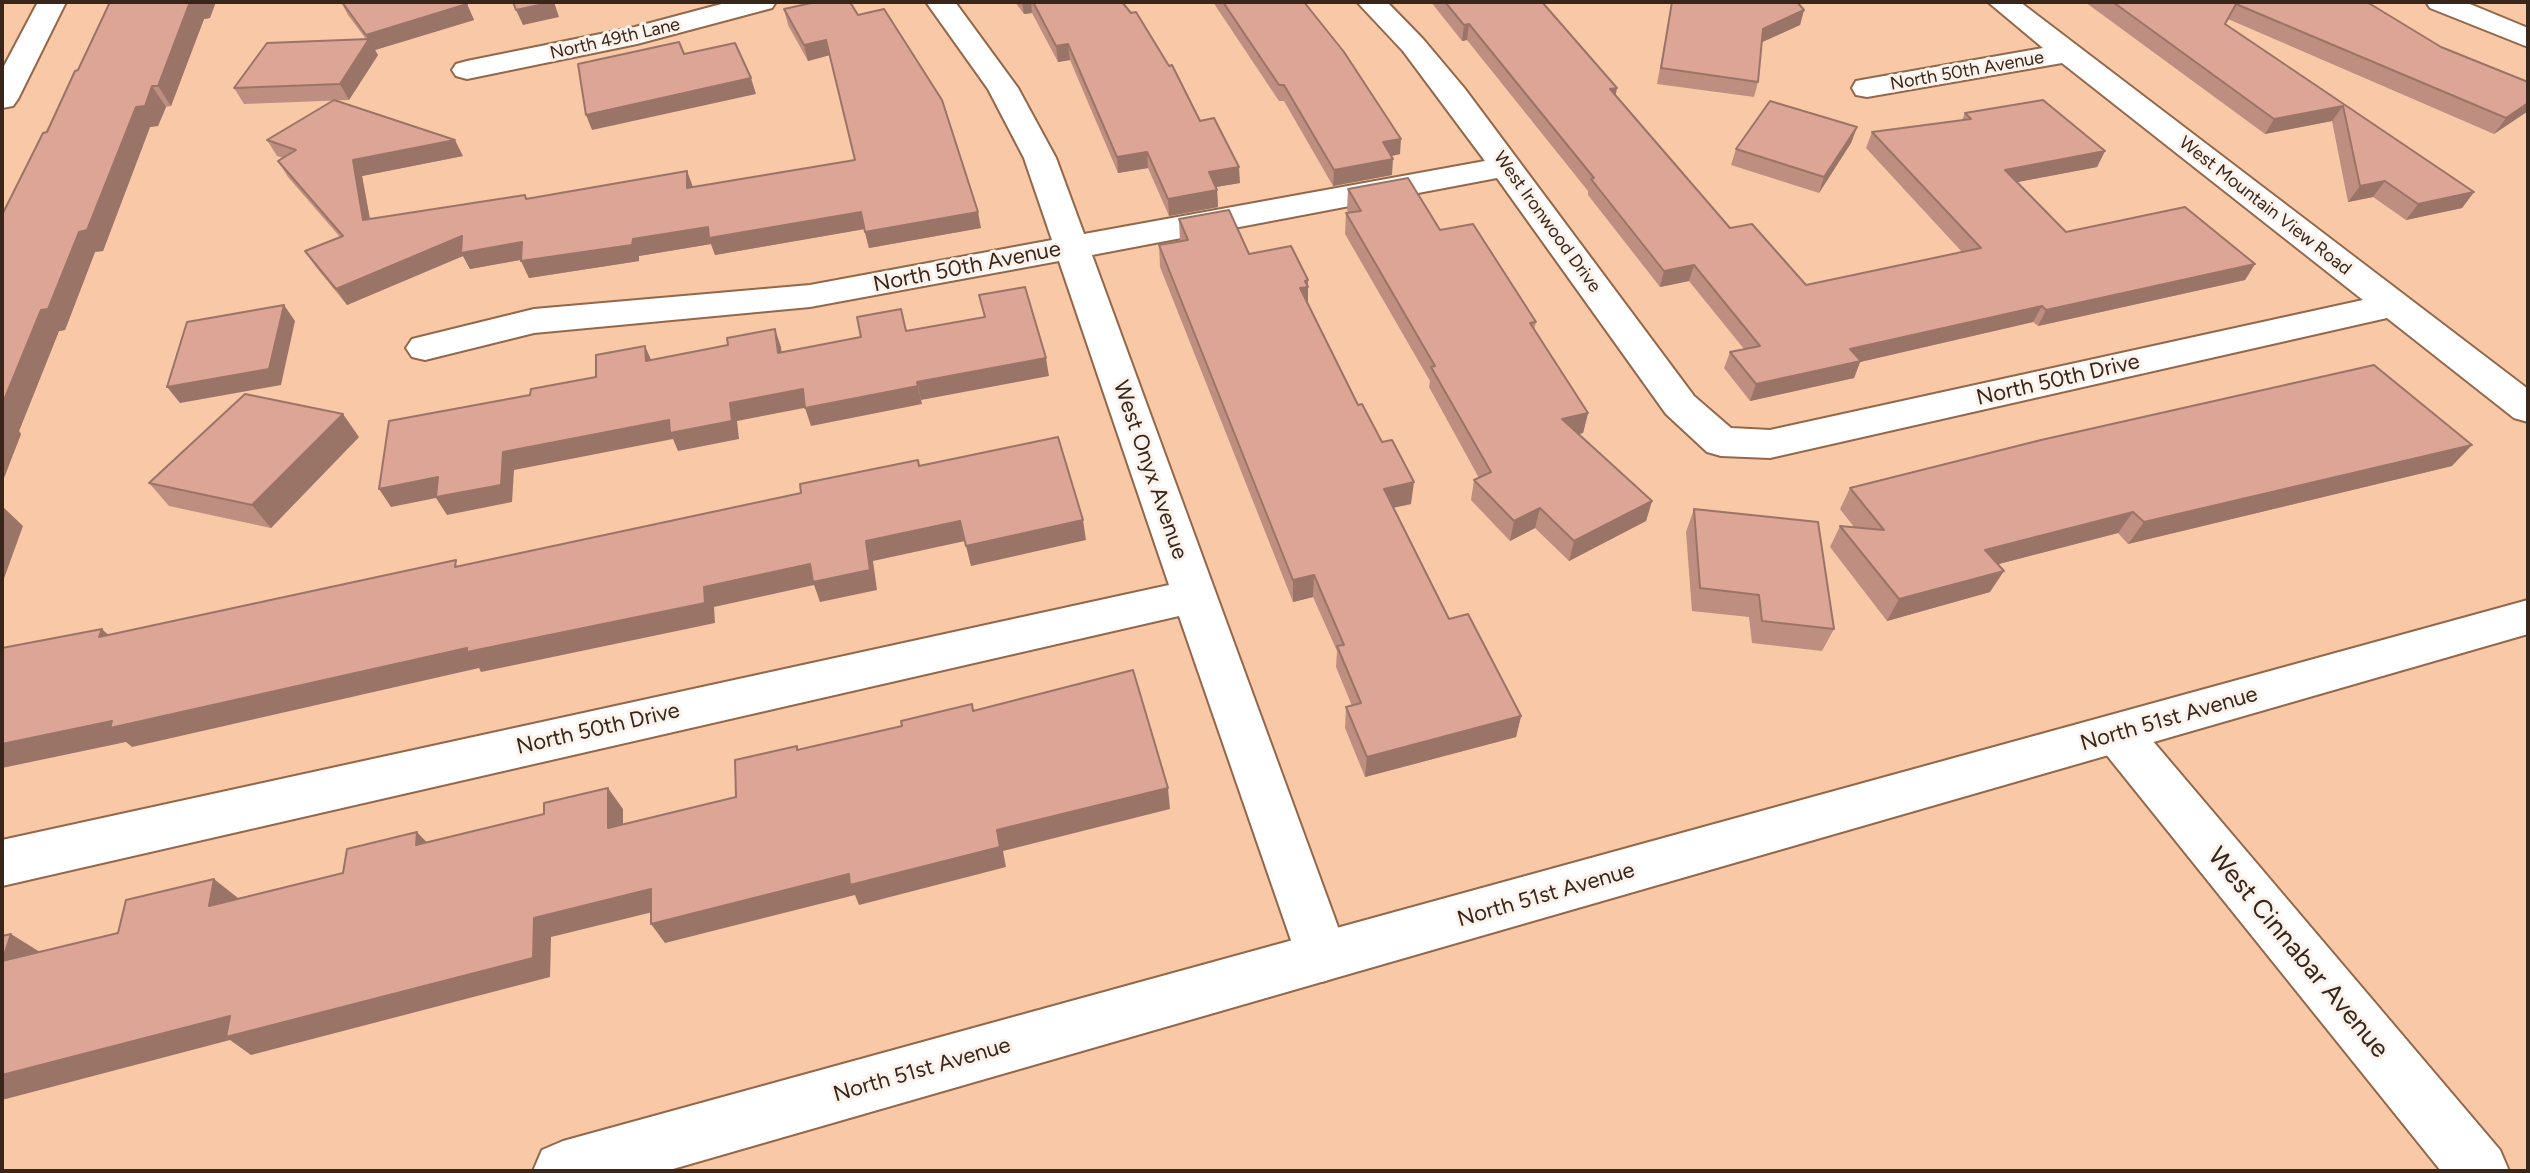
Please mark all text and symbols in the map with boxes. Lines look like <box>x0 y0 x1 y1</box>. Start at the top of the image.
street label: North 49th Lane <box>548 14 682 64</box>
street label: North 50th Avenue <box>1888 47 2046 95</box>
street label: West Mountain View Road <box>2175 132 2355 280</box>
street label: West Ironwood Drive <box>1489 147 1605 297</box>
street label: North 50th Avenue <box>871 236 1063 298</box>
street label: North 50th Drive <box>1974 348 2142 412</box>
street label: West Onyx Avenue <box>1107 377 1193 563</box>
street label: North 51st Avenue <box>2077 681 2261 757</box>
street label: North 50th Drive <box>514 697 682 761</box>
street label: West Cinnabar Avenue <box>2201 841 2395 1065</box>
street label: North 51st Avenue <box>1454 857 1638 933</box>
street label: North 51st Avenue <box>830 1032 1014 1108</box>

